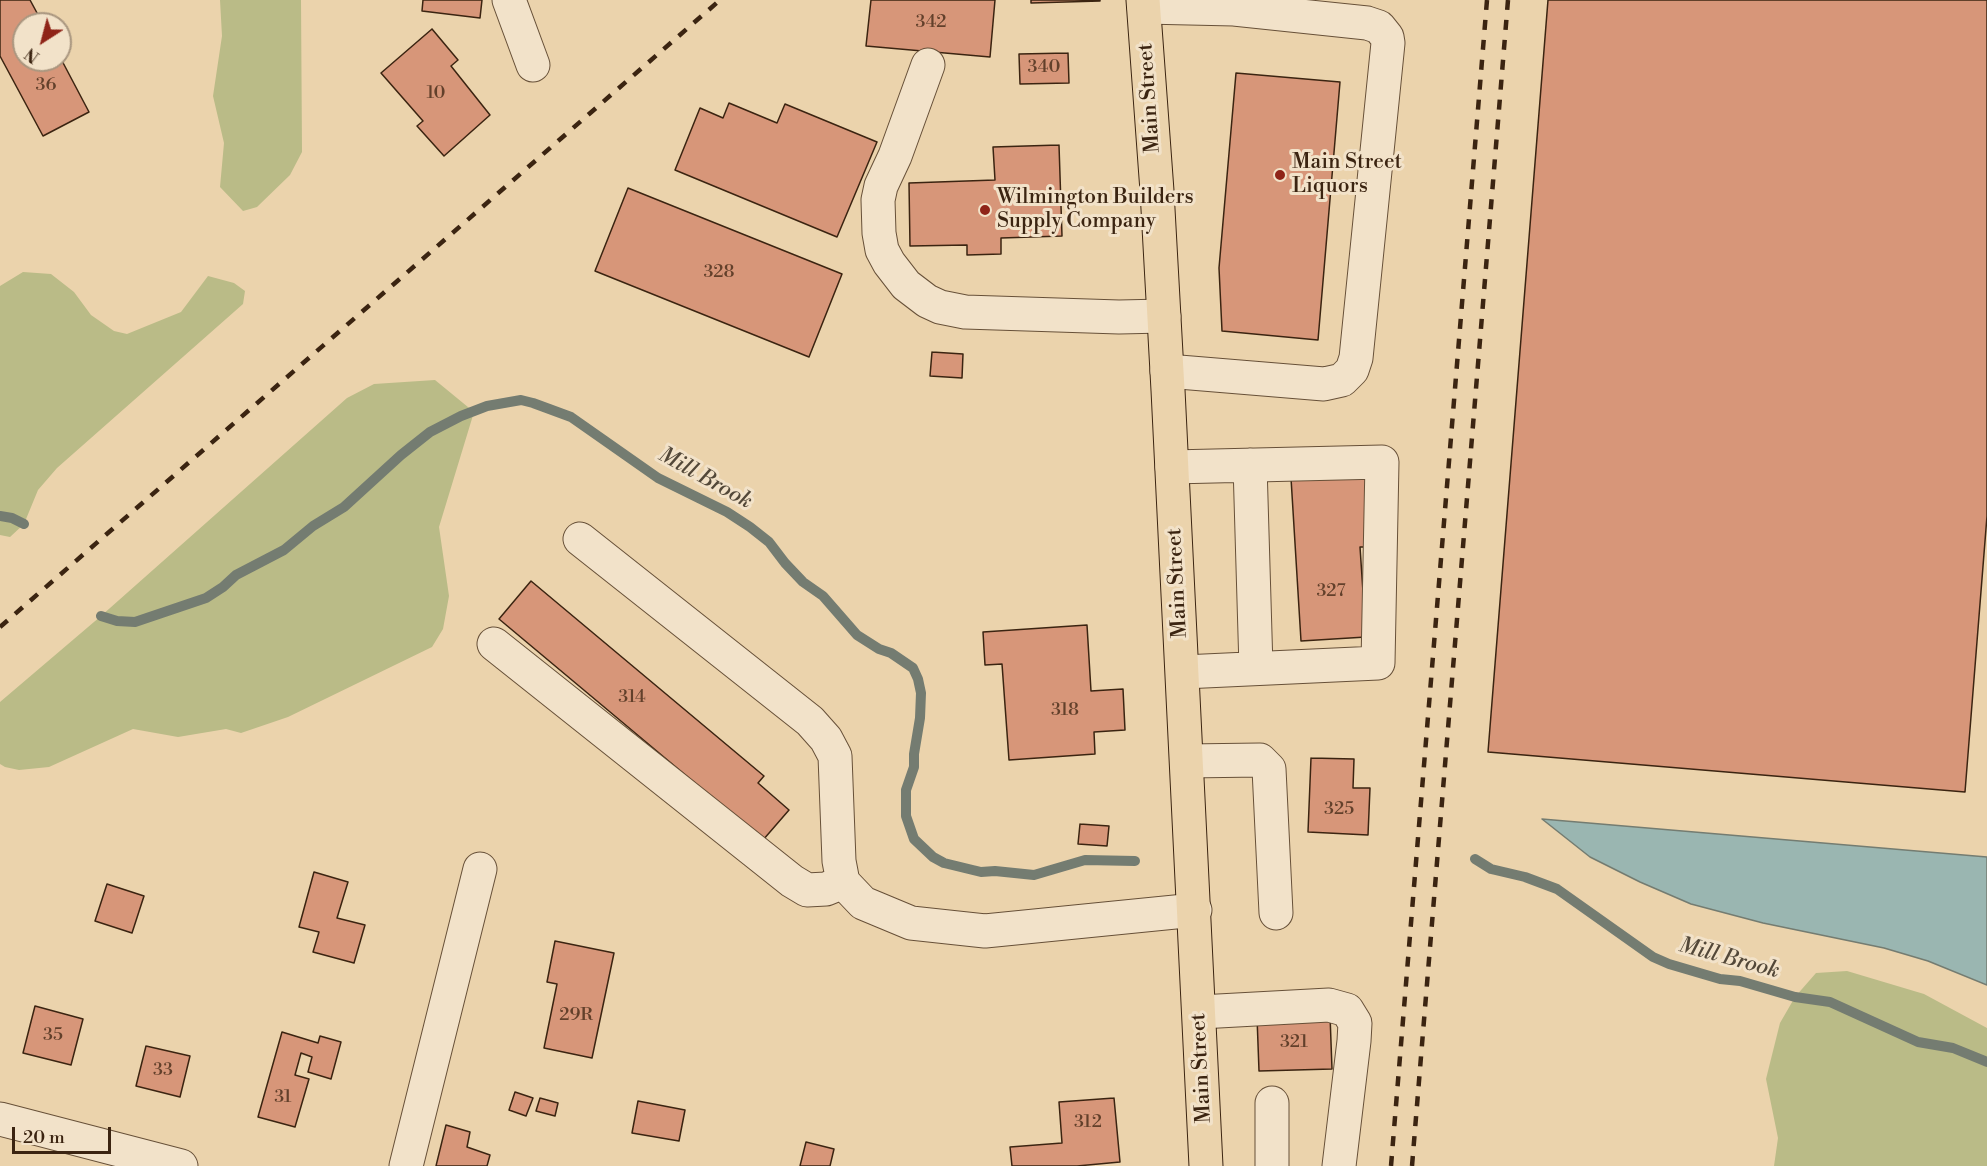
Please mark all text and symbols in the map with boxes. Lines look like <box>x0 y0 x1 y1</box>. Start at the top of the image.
north arrow <box>12 12 72 72</box>
house number: 342 <box>915 12 947 34</box>
street label: Main Street <box>1134 42 1166 154</box>
text: N <box>22 43 44 67</box>
house number: 340 <box>1028 57 1060 79</box>
house number: 36 <box>36 75 56 97</box>
house number: 10 <box>426 83 446 105</box>
place label: Main Street Liquors <box>1292 150 1402 200</box>
marker: Main Street Liquors <box>1273 168 1287 182</box>
place label: Wilmington Builders Supply Company <box>997 185 1194 235</box>
marker: Wilmington Builders Supply Company <box>978 203 992 217</box>
house number: 328 <box>703 262 735 284</box>
water label: Mill Brook <box>654 442 756 516</box>
street label: Main Street <box>1163 527 1193 639</box>
house number: 327 <box>1316 581 1346 603</box>
house number: 314 <box>618 687 646 709</box>
house number: 318 <box>1051 700 1079 722</box>
house number: 325 <box>1324 799 1354 821</box>
water label: Mill Brook <box>1676 933 1782 985</box>
house number: 29R <box>559 1005 593 1027</box>
street label: Main Street <box>1187 1012 1217 1124</box>
house number: 35 <box>43 1025 63 1047</box>
house number: 321 <box>1280 1032 1308 1054</box>
house number: 33 <box>153 1060 173 1082</box>
house number: 31 <box>274 1087 292 1109</box>
house number: 312 <box>1074 1112 1102 1134</box>
scale bar <box>15 1115 114 1153</box>
text: 20 m <box>23 1126 65 1149</box>

